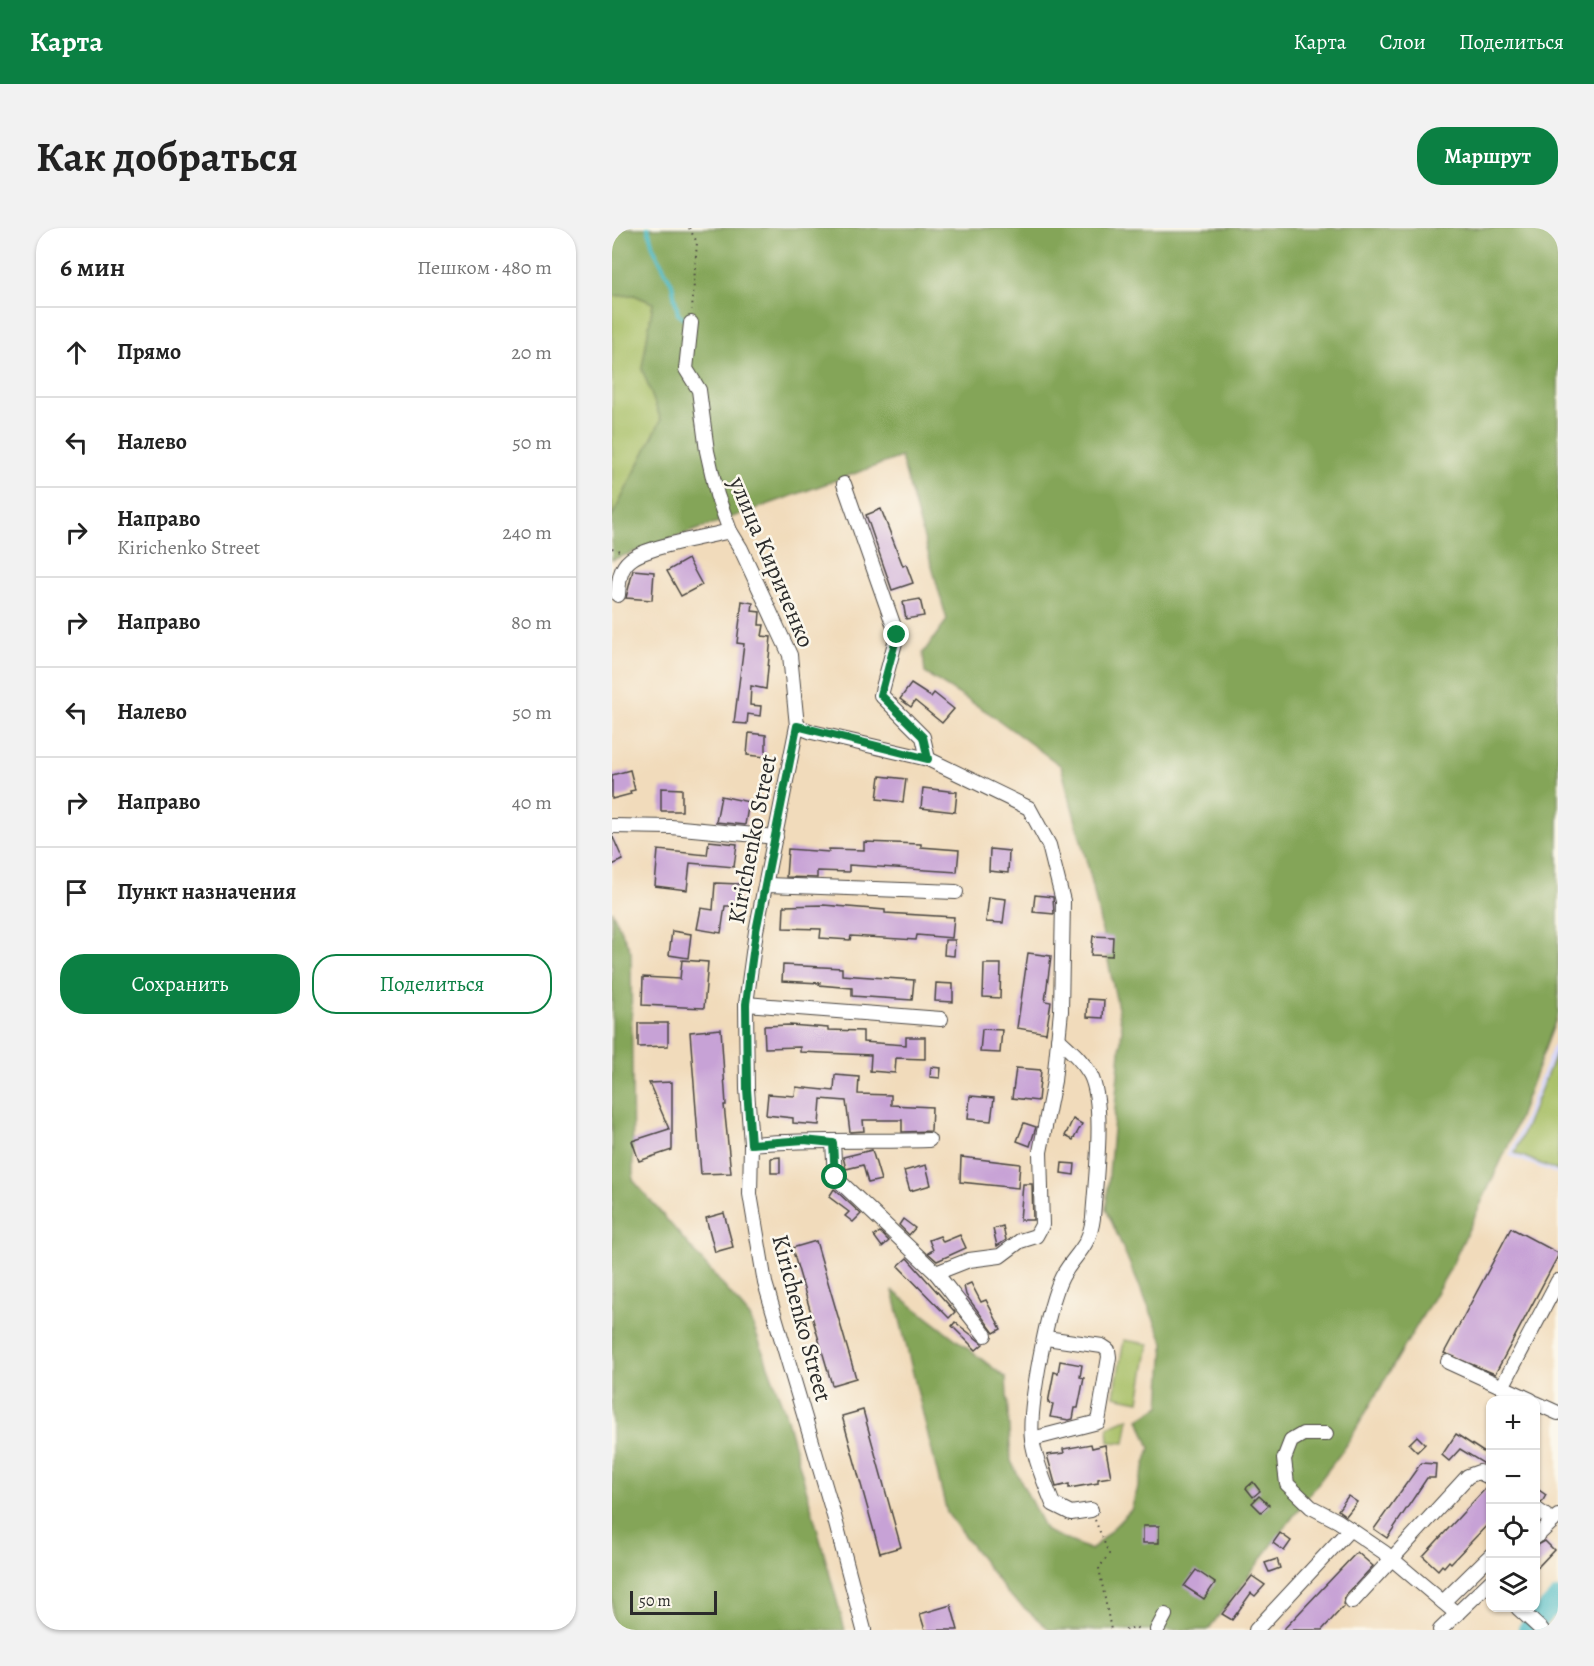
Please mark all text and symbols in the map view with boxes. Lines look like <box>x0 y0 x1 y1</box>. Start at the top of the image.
text: Карта <box>30 23 103 61</box>
text: Карта <box>1293 28 1346 56</box>
text: Слои <box>1379 28 1426 56</box>
text: Поделиться <box>1459 28 1564 56</box>
button: Маршрут <box>1417 127 1558 185</box>
text: Как добраться <box>36 128 298 185</box>
text: 6 мин <box>60 250 125 285</box>
text: Пешком · 480 m <box>417 254 552 281</box>
icon: ahead <box>60 336 93 369</box>
text: Прямо <box>117 337 181 367</box>
text: 20 m <box>511 339 552 366</box>
icon: left <box>60 426 93 459</box>
text: Налево <box>117 427 187 457</box>
text: 50 m <box>512 429 552 456</box>
street label: улица Кириченко <box>721 471 822 652</box>
text: Направо <box>117 504 200 534</box>
icon: right <box>60 516 93 549</box>
text: 240 m <box>502 519 552 546</box>
text: Kirichenko Street <box>117 534 260 561</box>
icon: right <box>60 606 93 639</box>
text: Направо <box>117 607 200 637</box>
text: 80 m <box>511 609 552 636</box>
route end <box>883 621 909 647</box>
icon: left <box>60 696 93 729</box>
text: Налево <box>117 697 187 727</box>
text: 50 m <box>512 699 552 726</box>
street label: Kirichenko Street <box>720 752 784 926</box>
icon: right <box>60 786 93 819</box>
text: Направо <box>117 787 200 817</box>
text: 40 m <box>512 789 552 816</box>
icon: arrive <box>60 876 93 909</box>
text: Пункт назначения <box>117 877 296 907</box>
button: Сохранить <box>60 954 300 1014</box>
button: Поделиться <box>312 954 552 1014</box>
route start <box>821 1163 847 1189</box>
street label: Kirichenko Street <box>764 1231 840 1405</box>
map controls <box>1486 1396 1540 1612</box>
button: + <box>1486 1396 1540 1450</box>
button: − <box>1486 1450 1540 1504</box>
button: locate <box>1486 1504 1540 1558</box>
button: layers <box>1486 1558 1540 1612</box>
scale bar <box>630 1588 717 1616</box>
text: 50 m <box>639 1590 671 1612</box>

